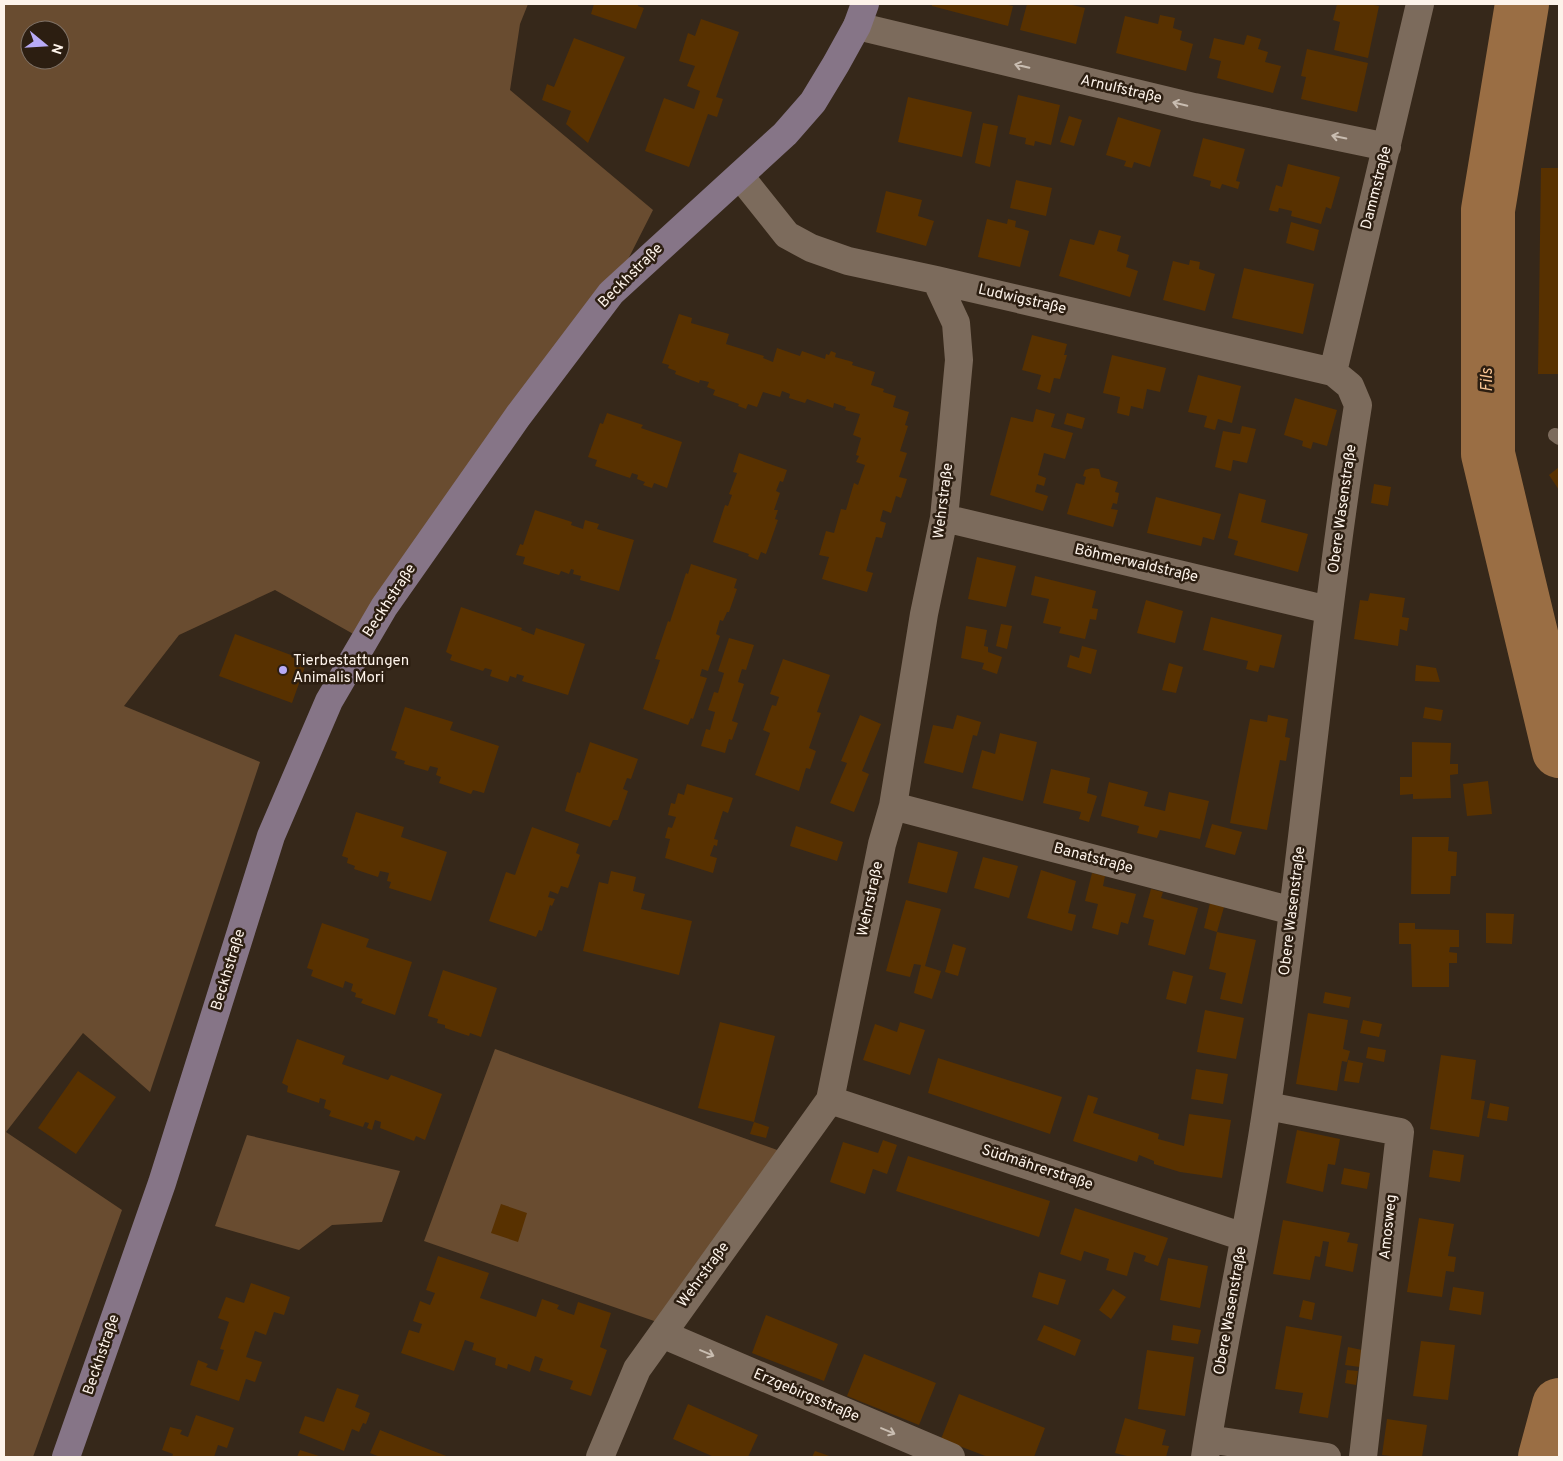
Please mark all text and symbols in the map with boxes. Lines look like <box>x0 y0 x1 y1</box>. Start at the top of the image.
north arrow <box>20 20 70 70</box>
text: N <box>46 41 66 56</box>
one-way arrow <box>1014 61 1030 70</box>
street label: Arnulfstraße <box>1078 71 1164 109</box>
one-way arrow <box>1172 99 1188 108</box>
one-way arrow <box>1332 131 1348 141</box>
street label: Dammstraße <box>1357 144 1397 232</box>
street label: Beckhstraße <box>595 240 667 312</box>
street label: Ludwigstraße <box>976 281 1068 319</box>
water label: Fils <box>1478 367 1498 392</box>
street label: Obere Wasenstraße <box>1325 443 1361 575</box>
street label: Wehrstraße <box>930 462 958 540</box>
street label: Böhmerwaldstraße <box>1072 541 1200 587</box>
street label: Beckhstraße <box>359 561 421 641</box>
place label: Tierbestattungen Animalis Mori <box>293 652 409 688</box>
marker: Tierbestattungen Animalis Mori <box>277 664 289 676</box>
street label: Banatstraße <box>1051 839 1135 879</box>
street label: Obere Wasenstraße <box>1276 845 1310 977</box>
street label: Wehrstraße <box>854 860 888 938</box>
street label: Beckhstraße <box>208 927 250 1013</box>
street label: Südmährerstraße <box>979 1141 1095 1195</box>
street label: Amosweg <box>1376 1193 1402 1261</box>
street label: Wehrstraße <box>674 1238 734 1312</box>
street label: Obere Wasenstraße <box>1210 1245 1252 1377</box>
street label: Beckhstraße <box>79 1312 125 1398</box>
one-way arrow <box>699 1349 714 1359</box>
street label: Erzgebirgsstraße <box>750 1365 862 1427</box>
one-way arrow <box>880 1426 895 1436</box>

